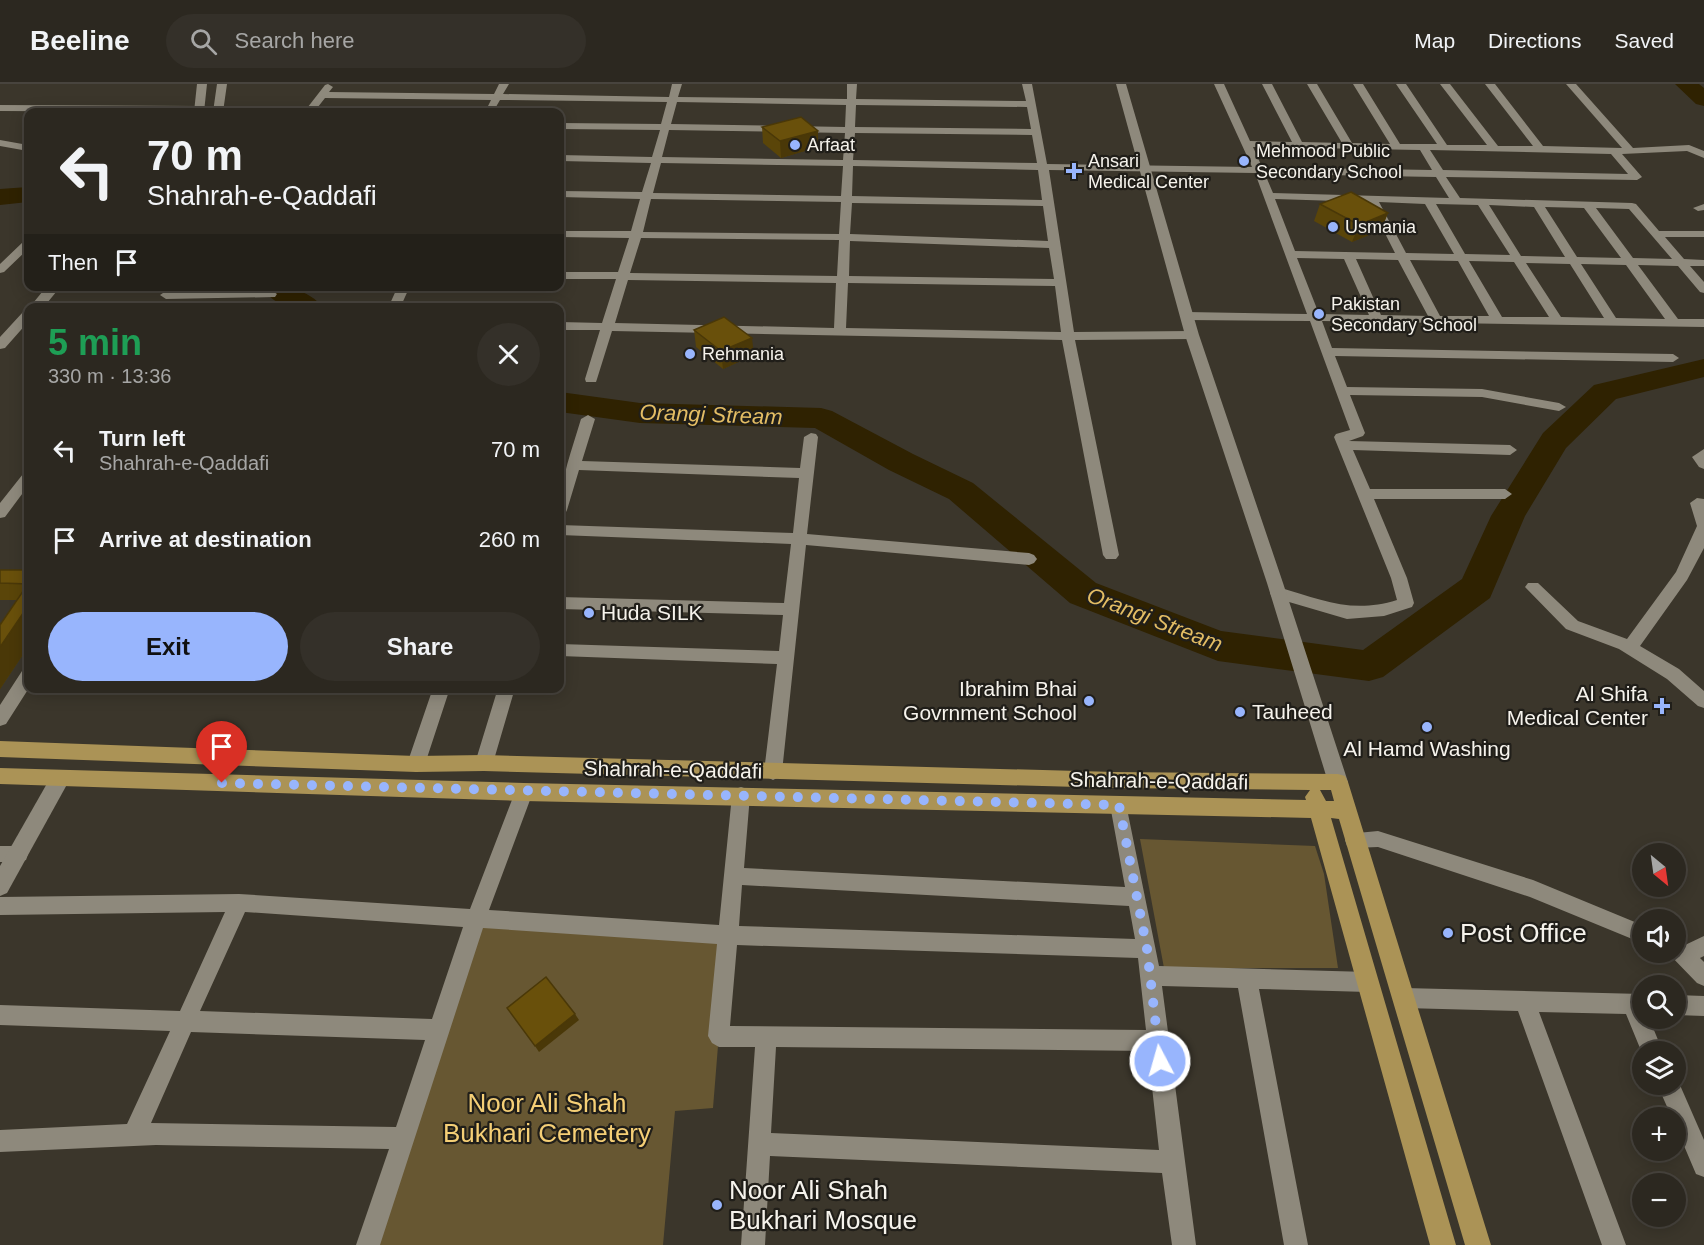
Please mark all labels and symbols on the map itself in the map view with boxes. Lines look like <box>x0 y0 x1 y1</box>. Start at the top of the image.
place label: Arfaat <box>807 135 855 155</box>
marker: Arfaat <box>788 138 802 152</box>
place label: Mehmood Public Secondary School <box>1256 141 1402 182</box>
place label: Ansari Medical Center <box>1088 151 1209 192</box>
marker: Mehmood Public Secondary School <box>1237 154 1251 168</box>
marker: Ansari Medical Center <box>1065 162 1083 180</box>
place label: Usmania <box>1345 217 1417 237</box>
marker: Usmania <box>1326 220 1340 234</box>
place label: Pakistan Secondary School <box>1331 294 1477 335</box>
marker: Pakistan Secondary School <box>1312 307 1326 321</box>
place label: Rehmania <box>702 344 785 364</box>
marker: Rehmania <box>683 347 697 361</box>
water label: Orangi Stream <box>639 400 783 429</box>
water label: Orangi Stream <box>1084 582 1226 657</box>
place label: Huda SILK <box>601 601 703 624</box>
marker: Huda SILK <box>582 606 596 620</box>
place label: Ibrahim Bhai Govrnment School <box>903 677 1077 724</box>
place label: Al Shifa Medical Center <box>1507 682 1648 729</box>
marker: Ibrahim Bhai Govrnment School <box>1082 694 1096 708</box>
marker: Al Shifa Medical Center <box>1653 697 1671 715</box>
place label: Tauheed <box>1252 700 1333 723</box>
marker: Tauheed <box>1233 705 1247 719</box>
marker: Al Hamd Washing <box>1420 720 1434 734</box>
pin <box>196 721 247 783</box>
place label: Al Hamd Washing <box>1343 737 1511 760</box>
street label: Shahrah-e-Qaddafi <box>584 756 763 783</box>
street label: Shahrah-e-Qaddafi <box>1070 767 1249 794</box>
north arrow <box>1632 843 1686 897</box>
place label: Post Office <box>1460 918 1587 948</box>
marker: Post Office <box>1441 926 1455 940</box>
position arrow <box>1128 1029 1192 1093</box>
park label: Noor Ali Shah Bukhari Cemetery <box>443 1088 651 1148</box>
place label: Noor Ali Shah Bukhari Mosque <box>729 1175 917 1235</box>
marker: Noor Ali Shah Bukhari Mosque <box>710 1198 724 1212</box>

